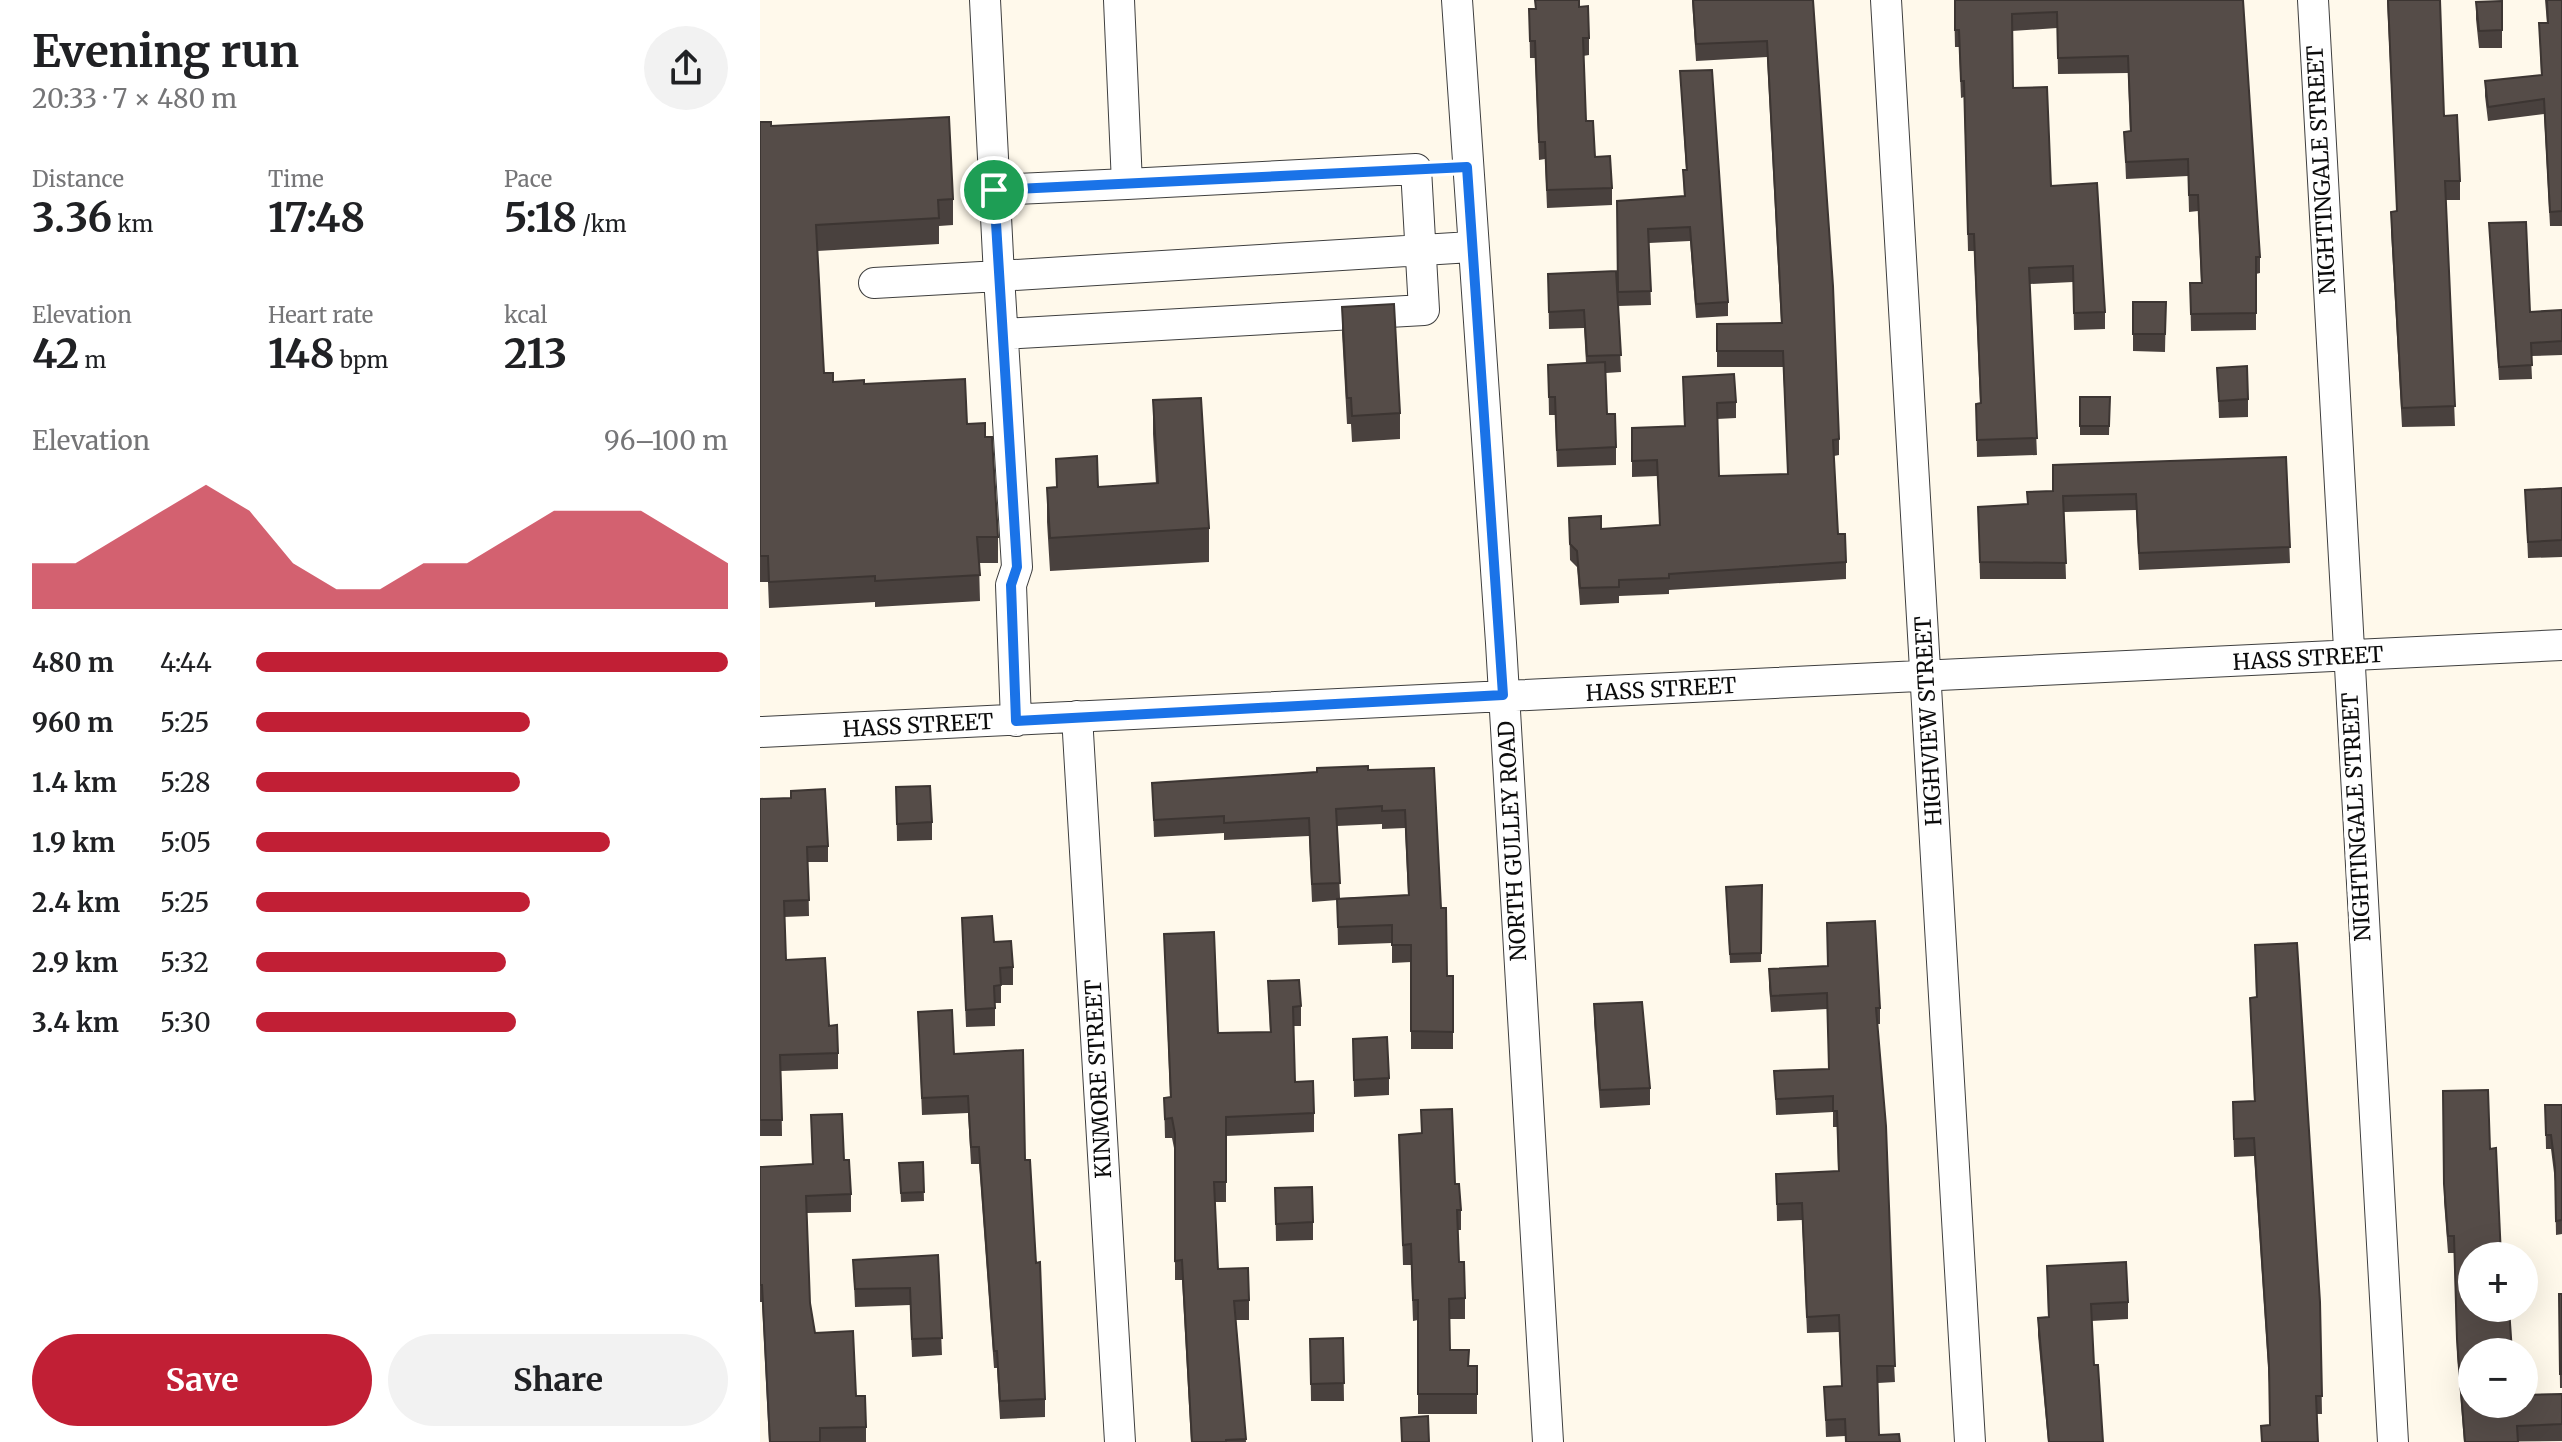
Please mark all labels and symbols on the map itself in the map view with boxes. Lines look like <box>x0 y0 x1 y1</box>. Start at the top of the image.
street label: NIGHTINGALE STREET <box>2300 45 2342 295</box>
pin <box>960 156 1028 224</box>
street label: HIGHVIEW STREET <box>1909 615 1947 827</box>
street label: HASS STREET <box>2232 640 2384 676</box>
street label: HASS STREET <box>1585 671 1737 707</box>
street label: NIGHTINGALE STREET <box>2335 692 2377 942</box>
street label: HASS STREET <box>842 707 994 743</box>
street label: NORTH GULLEY ROAD <box>1492 720 1532 962</box>
street label: KINMORE STREET <box>1079 979 1117 1179</box>

